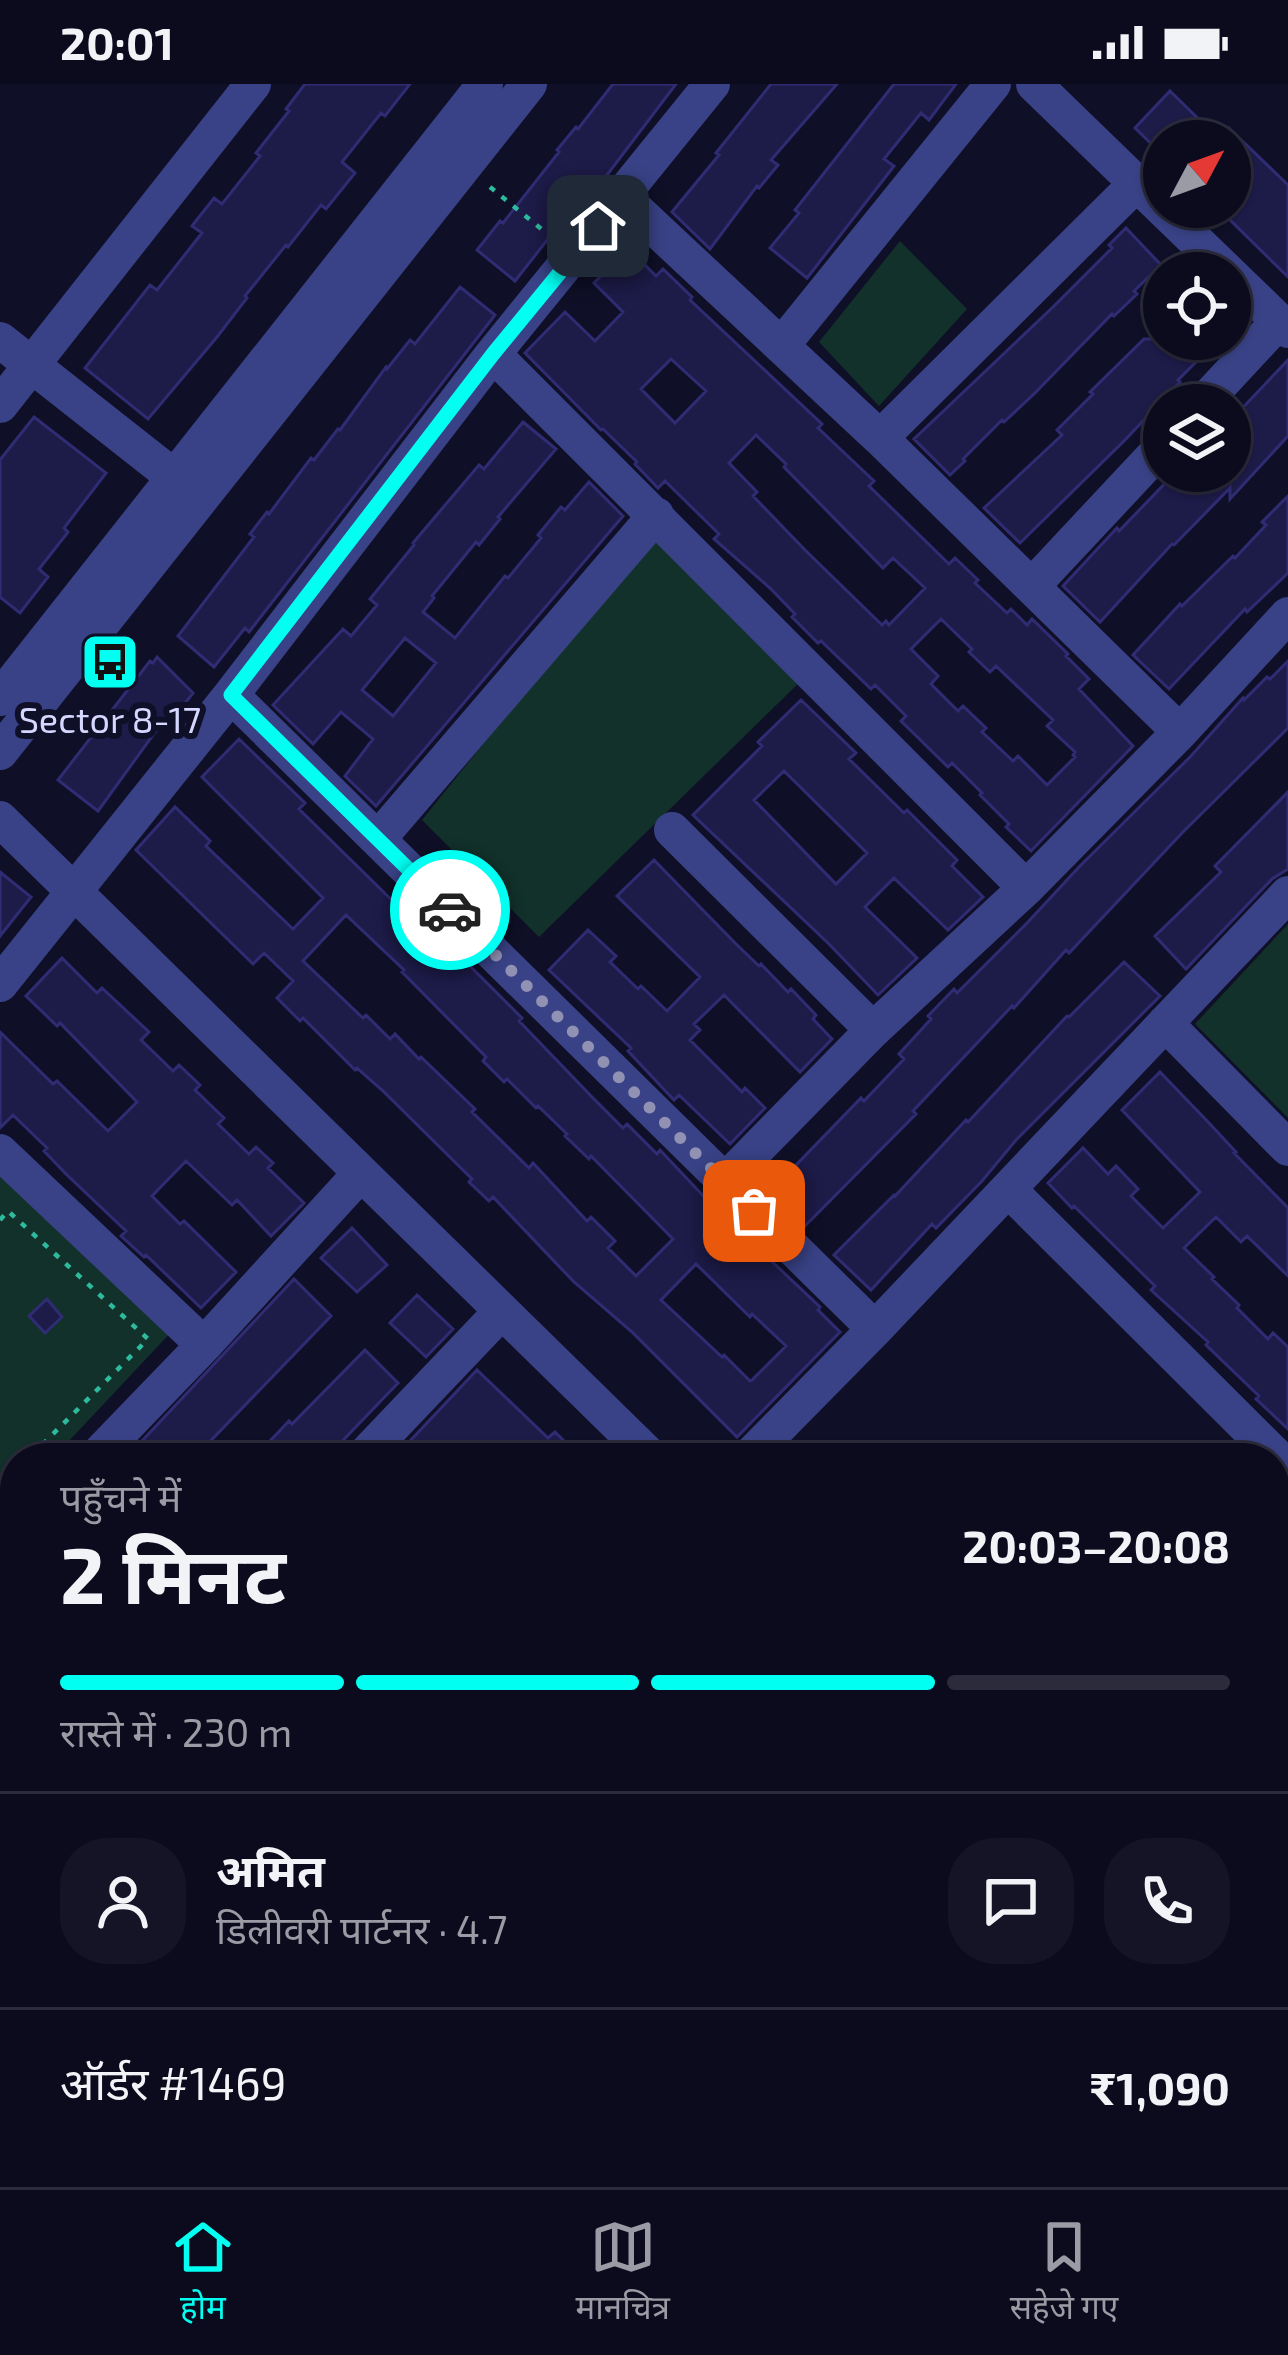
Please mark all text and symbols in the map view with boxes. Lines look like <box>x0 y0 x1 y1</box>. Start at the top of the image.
text: 20:01 <box>60 15 174 69</box>
north arrow <box>1143 120 1251 228</box>
map controls <box>1143 120 1251 492</box>
pin <box>547 175 649 277</box>
icon: home <box>565 193 631 259</box>
button: locate <box>1143 252 1251 360</box>
button: layers <box>1143 384 1251 492</box>
bus stop icon: Sector 8-17 <box>79 631 141 693</box>
place label: Sector 8-17 <box>19 697 201 740</box>
courier <box>390 850 510 970</box>
icon: car <box>417 877 483 943</box>
pin <box>703 1160 805 1262</box>
icon: bag <box>721 1178 787 1244</box>
text: पहुँचने में <box>60 1473 181 1520</box>
text: 20:03–20:08 <box>962 1518 1230 1572</box>
text: 2 मिनट <box>60 1526 286 1620</box>
text: रास्ते में · 230 m <box>60 1708 292 1755</box>
button: person <box>60 1838 186 1964</box>
button: chat <box>948 1838 1074 1964</box>
button: phone <box>1104 1838 1230 1964</box>
text: अमित <box>216 1842 325 1896</box>
text: डिलीवरी पार्टनर · 4.7 <box>216 1905 508 1952</box>
text: ऑर्डर #1469 <box>60 2055 286 2109</box>
text: ₹1,090 <box>1090 2060 1230 2114</box>
tab: होम <box>170 2214 236 2332</box>
tab: मानचित्र <box>576 2214 670 2332</box>
tab: सहेजे गए <box>1010 2214 1118 2332</box>

